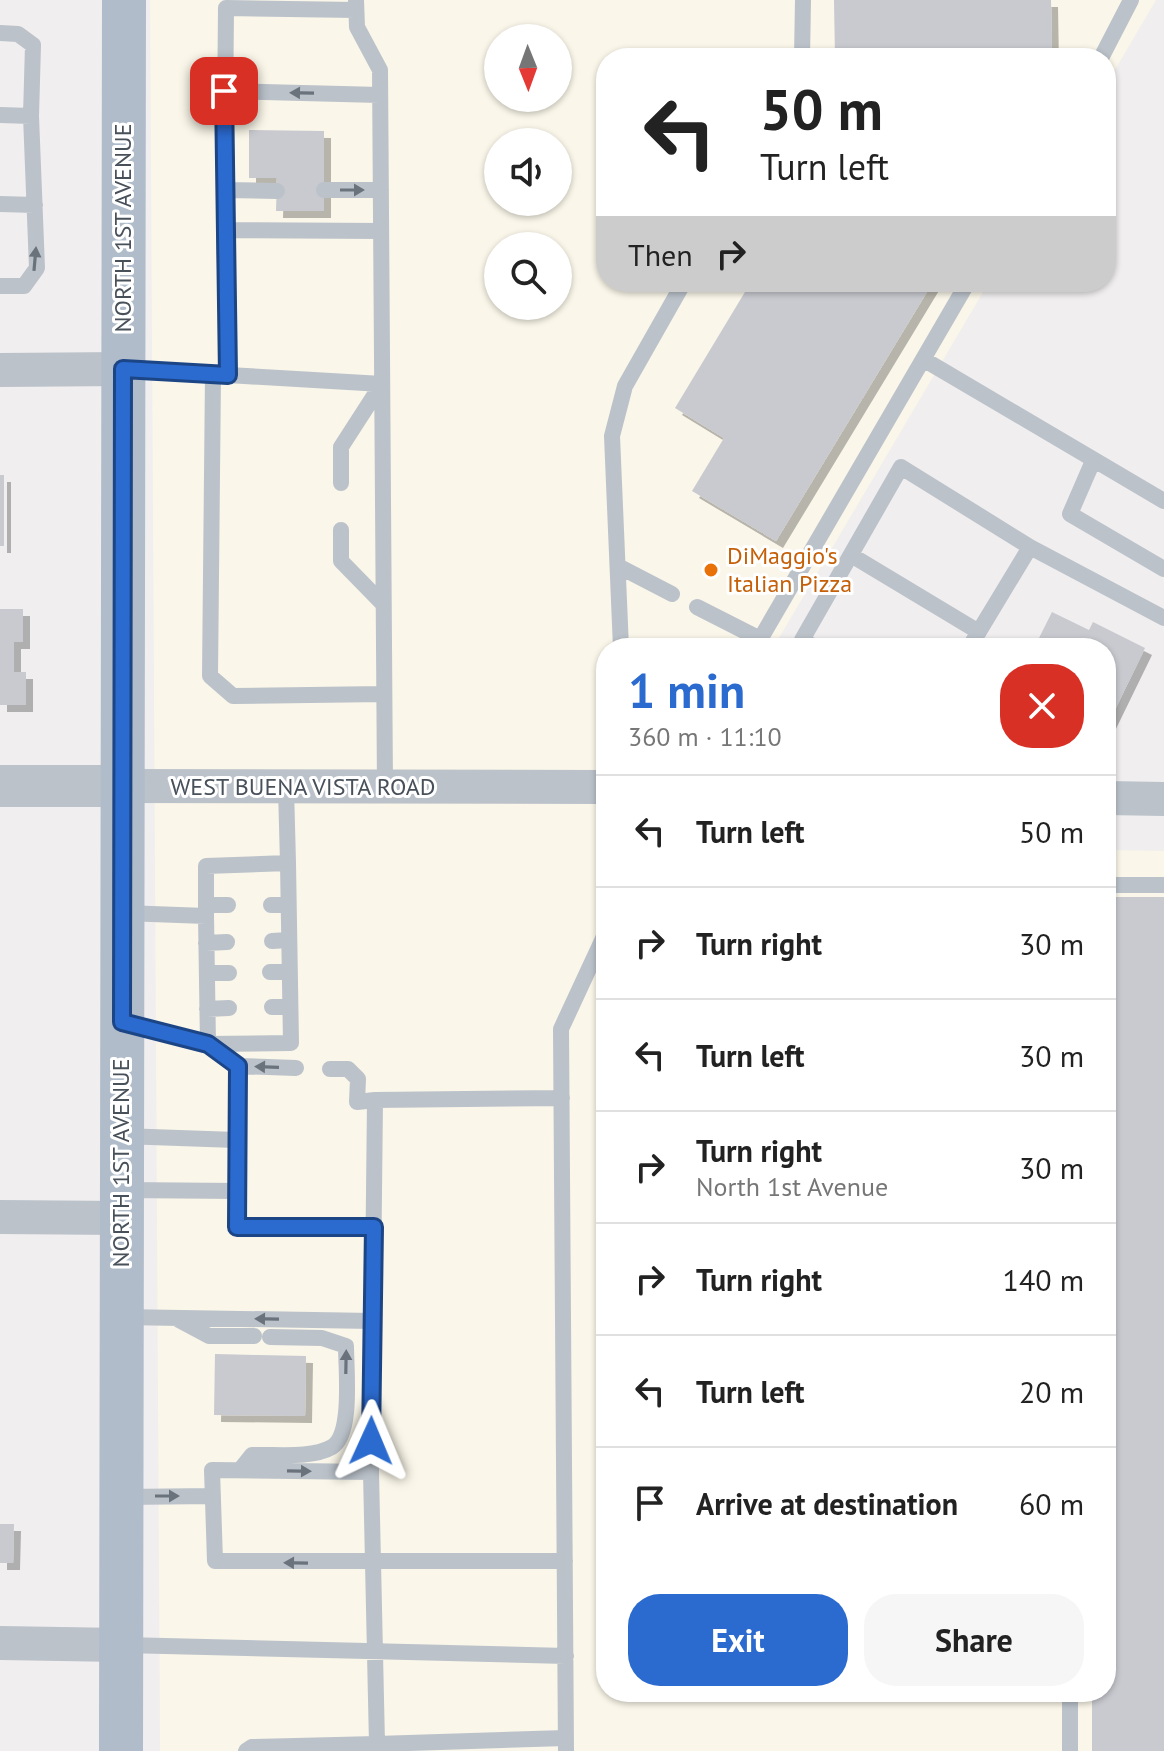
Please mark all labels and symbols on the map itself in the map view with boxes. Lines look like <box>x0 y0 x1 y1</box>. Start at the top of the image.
north arrow <box>484 24 572 112</box>
pin <box>190 57 258 125</box>
one-way arrow <box>289 86 314 99</box>
street label: NORTH 1ST AVENUE <box>107 123 138 333</box>
one-way arrow <box>340 184 365 196</box>
one-way arrow <box>29 246 42 271</box>
place label: DiMaggio's Italian Pizza <box>727 540 852 599</box>
marker: DiMaggio's Italian Pizza <box>702 561 720 579</box>
street label: WEST BUENA VISTA ROAD <box>171 771 435 802</box>
street label: NORTH 1ST AVENUE <box>105 1058 136 1268</box>
one-way arrow <box>254 1060 279 1073</box>
one-way arrow <box>254 1313 279 1325</box>
one-way arrow <box>340 1349 352 1374</box>
position arrow <box>329 1399 413 1483</box>
one-way arrow <box>287 1465 312 1477</box>
one-way arrow <box>155 1490 180 1502</box>
one-way arrow <box>283 1556 308 1569</box>

